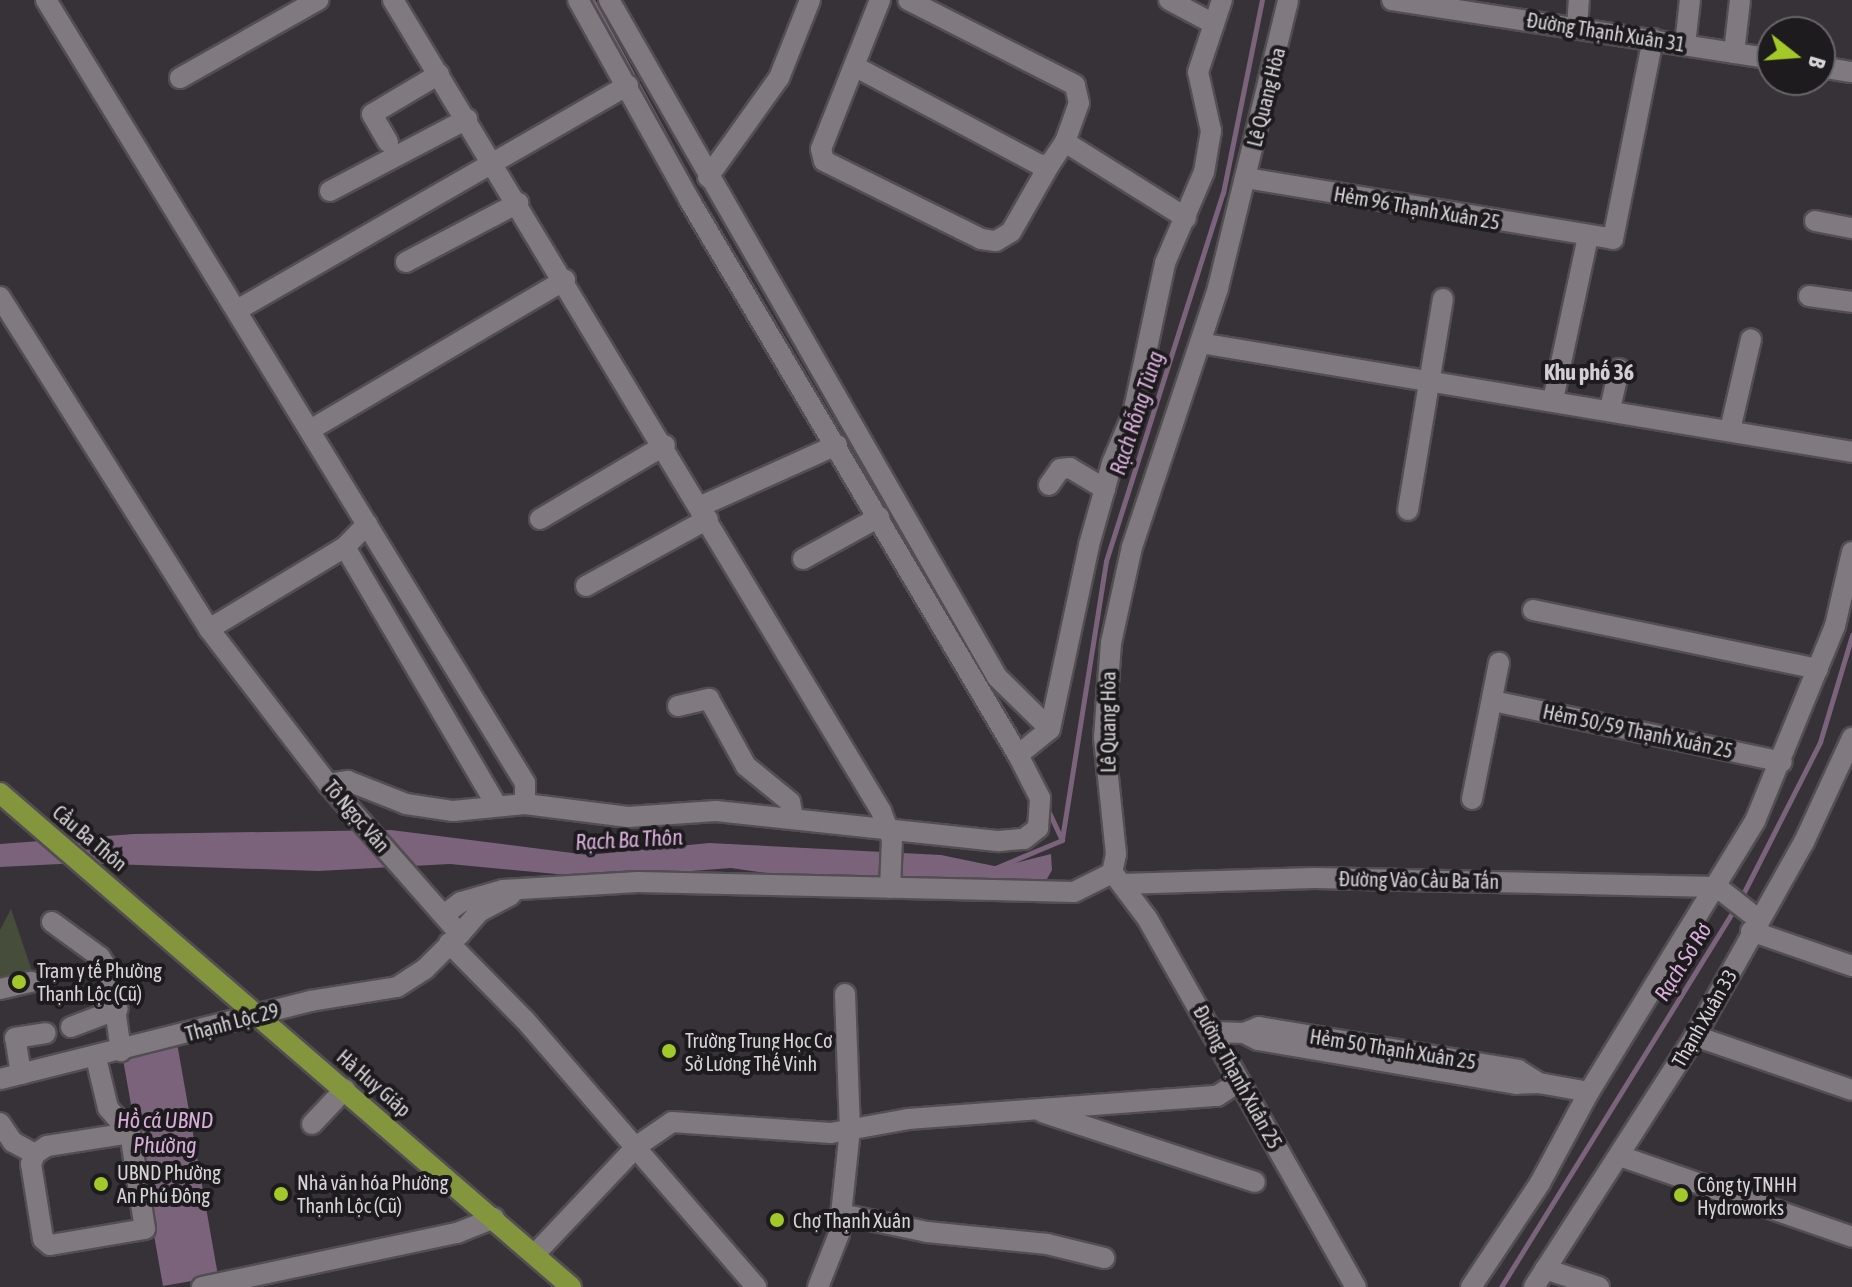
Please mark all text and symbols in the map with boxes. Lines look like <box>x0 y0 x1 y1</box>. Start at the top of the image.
street label: Đường Thạnh Xuân 31 <box>1525 8 1687 56</box>
north arrow <box>1756 16 1836 96</box>
street label: Lê Quang Hòa <box>1242 45 1290 149</box>
text: B <box>1803 54 1831 71</box>
street label: Hẻm 96 Thạnh Xuân 25 <box>1332 182 1502 234</box>
water label: Rạch Rỗng Tùng <box>1105 348 1169 478</box>
district label: Khu phố 36 <box>1544 360 1634 386</box>
street label: Lê Quang Hòa <box>1096 671 1120 773</box>
street label: Hẻm 50/59 Thạnh Xuân 25 <box>1541 699 1735 763</box>
street label: Tô Ngọc Vân <box>319 775 395 857</box>
street label: Cầu Ba Thôn <box>48 800 132 876</box>
water label: Rạch Ba Thôn <box>575 824 683 856</box>
street label: Đường Vào Cầu Ba Tấn <box>1339 867 1499 893</box>
water label: Rạch Sơ Rơ <box>1649 918 1717 1006</box>
place label: Trạm y tế Phường Thạnh Lộc (Cũ) <box>37 958 162 1005</box>
street label: Thạnh Xuân 33 <box>1666 965 1742 1071</box>
marker: Trạm y tế Phường Thạnh Lộc (Cũ) <box>8 971 30 993</box>
street label: Thạnh Lộc 29 <box>183 998 281 1046</box>
street label: Đường Thạnh Xuân 25 <box>1189 1001 1287 1153</box>
street label: Hẻm 50 Thạnh Xuân 25 <box>1308 1024 1478 1074</box>
place label: Trường Trung Học Cơ Sở Lương Thế Vinh <box>685 1028 832 1075</box>
marker: Trường Trung Học Cơ Sở Lương Thế Vinh <box>660 1042 678 1060</box>
street label: Hà Huy Giáp <box>332 1044 416 1122</box>
water label: Hồ cá UBND Phường <box>117 1107 213 1158</box>
place label: UBND Phường An Phú Đông <box>117 1160 221 1207</box>
place label: Nhà văn hóa Phường Thạnh Lộc (Cũ) <box>297 1170 448 1217</box>
place label: Công ty TNHH Hydroworks <box>1697 1172 1797 1219</box>
marker: UBND Phường An Phú Đông <box>92 1175 110 1193</box>
marker: Nhà văn hóa Phường Thạnh Lộc (Cũ) <box>272 1185 290 1203</box>
marker: Công ty TNHH Hydroworks <box>1672 1186 1690 1204</box>
place label: Chợ Thạnh Xuân <box>793 1208 911 1232</box>
marker: Chợ Thạnh Xuân <box>768 1211 786 1229</box>

